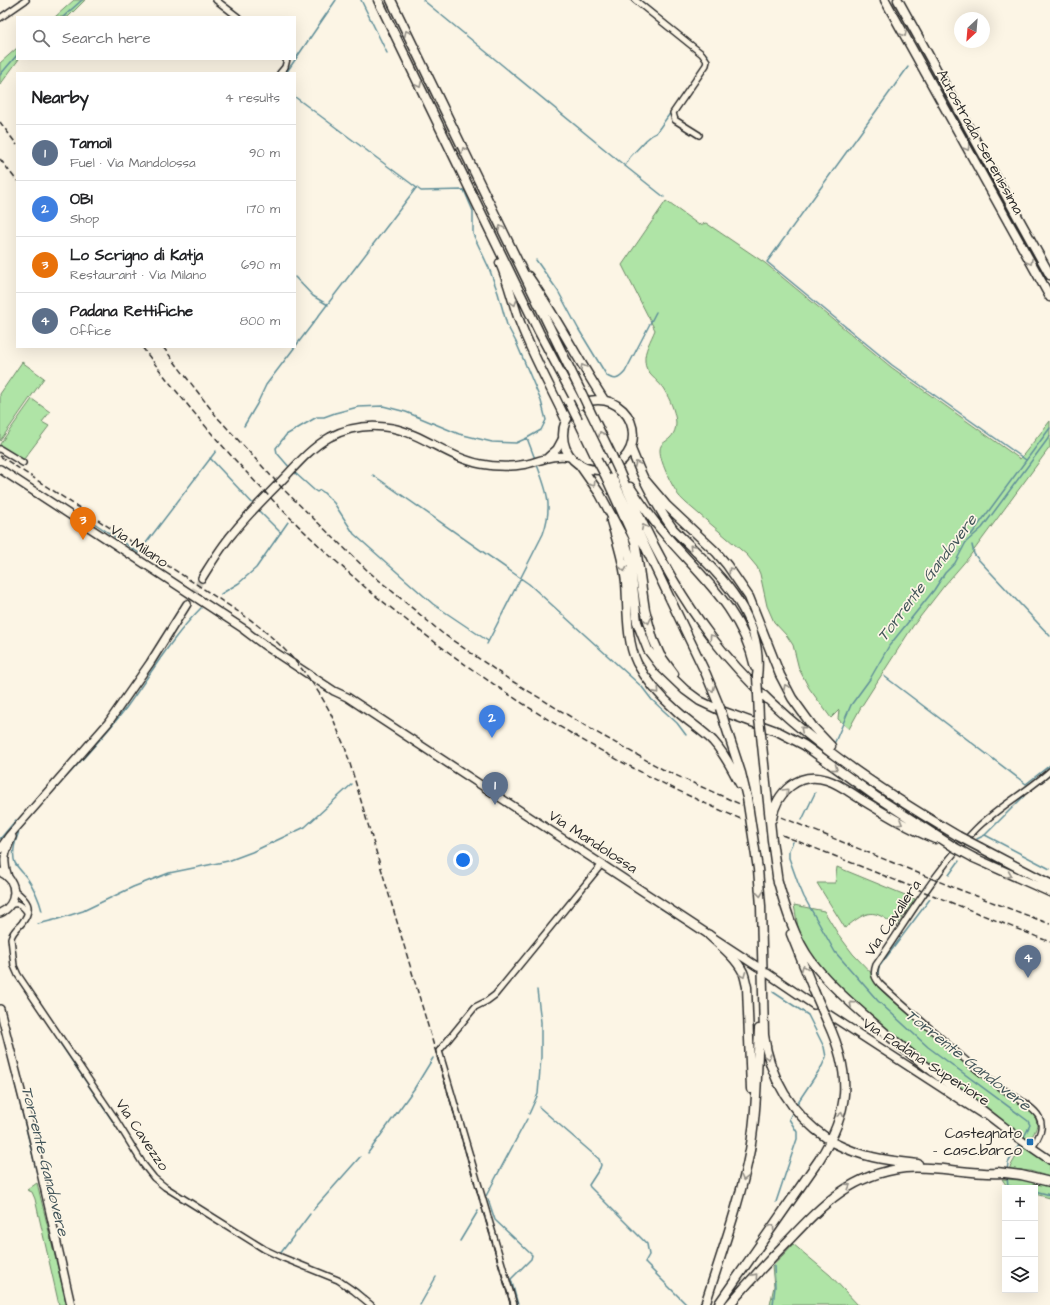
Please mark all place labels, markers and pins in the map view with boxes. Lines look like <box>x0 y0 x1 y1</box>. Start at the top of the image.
pin: 3 <box>70 507 96 540</box>
pin: 2 <box>479 705 505 738</box>
pin: 1 <box>482 772 508 805</box>
pin: 4 <box>1015 945 1041 978</box>
place label: Castegnato - casc.barco <box>933 1123 1023 1161</box>
marker: Castegnato - casc.barco <box>1025 1137 1035 1147</box>

